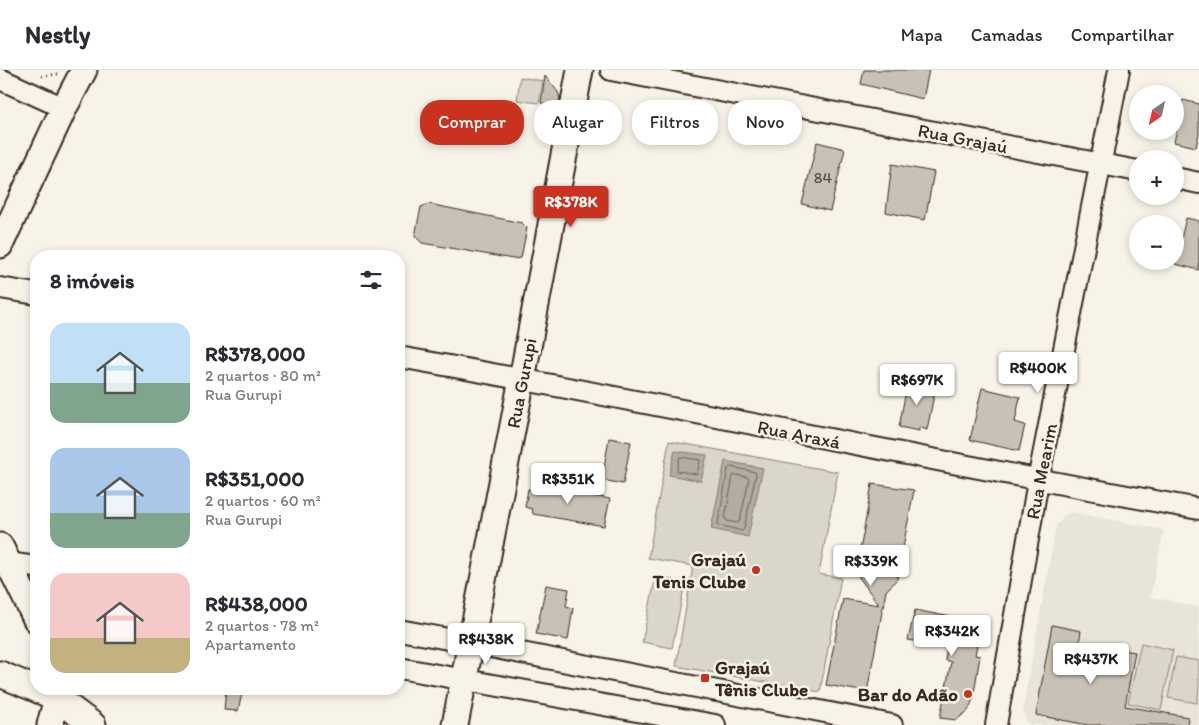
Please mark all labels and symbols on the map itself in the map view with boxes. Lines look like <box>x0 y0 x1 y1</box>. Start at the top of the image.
north arrow <box>1129 85 1184 140</box>
street label: Rua Grajaú <box>916 118 1010 159</box>
house number: 84 <box>814 168 833 187</box>
pin: R$378K <box>530 186 612 228</box>
street label: Rua Gurupi <box>501 336 542 430</box>
pin: R$400K <box>997 352 1079 394</box>
pin: R$697K <box>876 364 958 406</box>
street label: Rua Araxá <box>755 415 842 454</box>
street label: Rua Mearim <box>1021 420 1062 521</box>
pin: R$351K <box>527 462 609 505</box>
pin: R$339K <box>830 544 912 587</box>
place label: Grajaú Tenis Clube <box>652 548 746 593</box>
marker: Grajaú Tenis Clube <box>750 564 762 576</box>
pin: R$342K <box>911 614 993 657</box>
pin: R$438K <box>445 622 527 665</box>
pin: R$437K <box>1050 642 1132 685</box>
place label: Grajaú Tênis Clube <box>714 656 808 701</box>
marker: Grajaú Tênis Clube <box>699 672 711 684</box>
place label: Bar do Adão <box>858 683 958 706</box>
marker: Bar do Adão <box>962 688 974 700</box>

